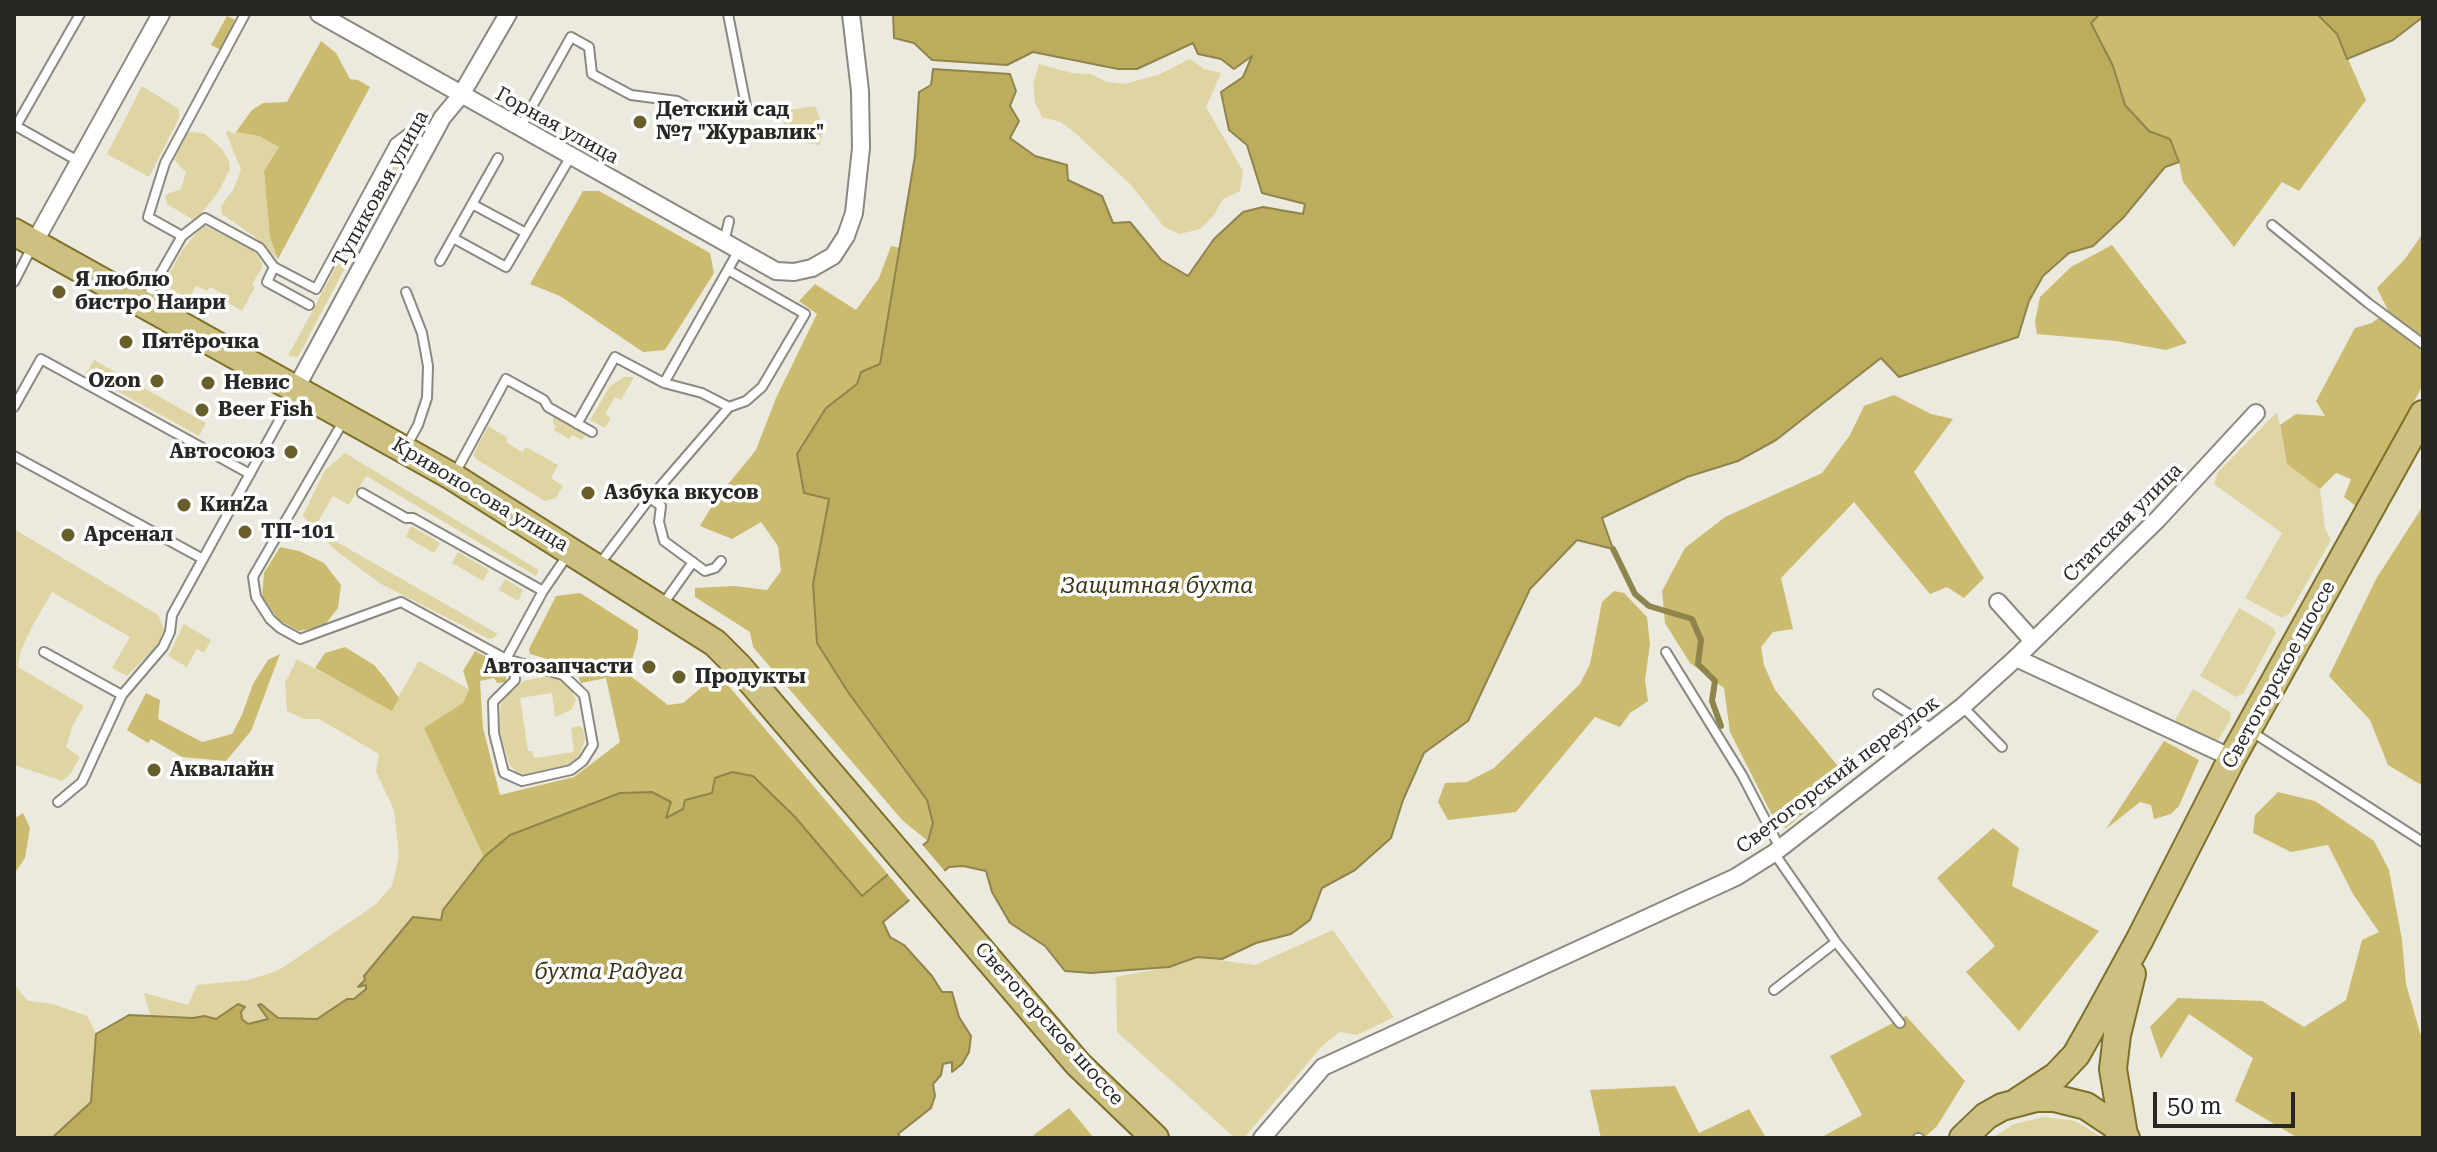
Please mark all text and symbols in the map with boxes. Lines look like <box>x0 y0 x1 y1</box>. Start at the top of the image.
street label: Горная улица <box>491 82 623 170</box>
place label: Детский сад №7 "Журавлик" <box>656 98 824 145</box>
street label: Тупиковая улица <box>328 106 434 272</box>
marker: Детский сад №7 "Журавлик" <box>631 113 649 131</box>
place label: Я люблю бистро Наири <box>75 268 226 315</box>
marker: Я люблю бистро Наири <box>50 283 68 301</box>
place label: Пятёрочка <box>142 330 259 354</box>
marker: Пятёрочка <box>117 333 135 351</box>
place label: Ozon <box>88 369 141 393</box>
place label: Невис <box>224 371 290 395</box>
marker: Ozon <box>148 372 166 390</box>
marker: Невис <box>199 374 217 392</box>
place label: Beer Fish <box>218 398 313 422</box>
marker: Beer Fish <box>193 401 211 419</box>
street label: Кривоносова улица <box>387 433 573 557</box>
place label: Автосоюз <box>170 440 275 464</box>
marker: Автосоюз <box>282 443 300 461</box>
street label: Статская улица <box>2058 458 2188 588</box>
place label: Азбука вкусов <box>604 481 759 505</box>
marker: Азбука вкусов <box>579 484 597 502</box>
place label: КинZa <box>200 493 268 517</box>
marker: КинZa <box>175 496 193 514</box>
place label: ТП-101 <box>261 520 335 544</box>
place label: Арсенал <box>84 523 173 547</box>
marker: ТП-101 <box>236 523 254 541</box>
marker: Арсенал <box>59 526 77 544</box>
water label: Защитная бухта <box>1061 574 1253 600</box>
street label: Светогорское шоссе <box>2217 577 2341 773</box>
place label: Автозапчасти <box>484 655 633 679</box>
marker: Автозапчасти <box>640 658 658 676</box>
place label: Продукты <box>695 665 806 689</box>
marker: Продукты <box>670 668 688 686</box>
street label: Светогорский переулок <box>1732 691 1944 859</box>
place label: Аквалайн <box>170 758 274 782</box>
marker: Аквалайн <box>145 761 163 779</box>
street label: Светогорское шоссе <box>969 938 1129 1110</box>
water label: бухта Радуга <box>535 960 683 986</box>
scale bar <box>2157 1076 2299 1126</box>
text: 50 m <box>2167 1092 2222 1120</box>

